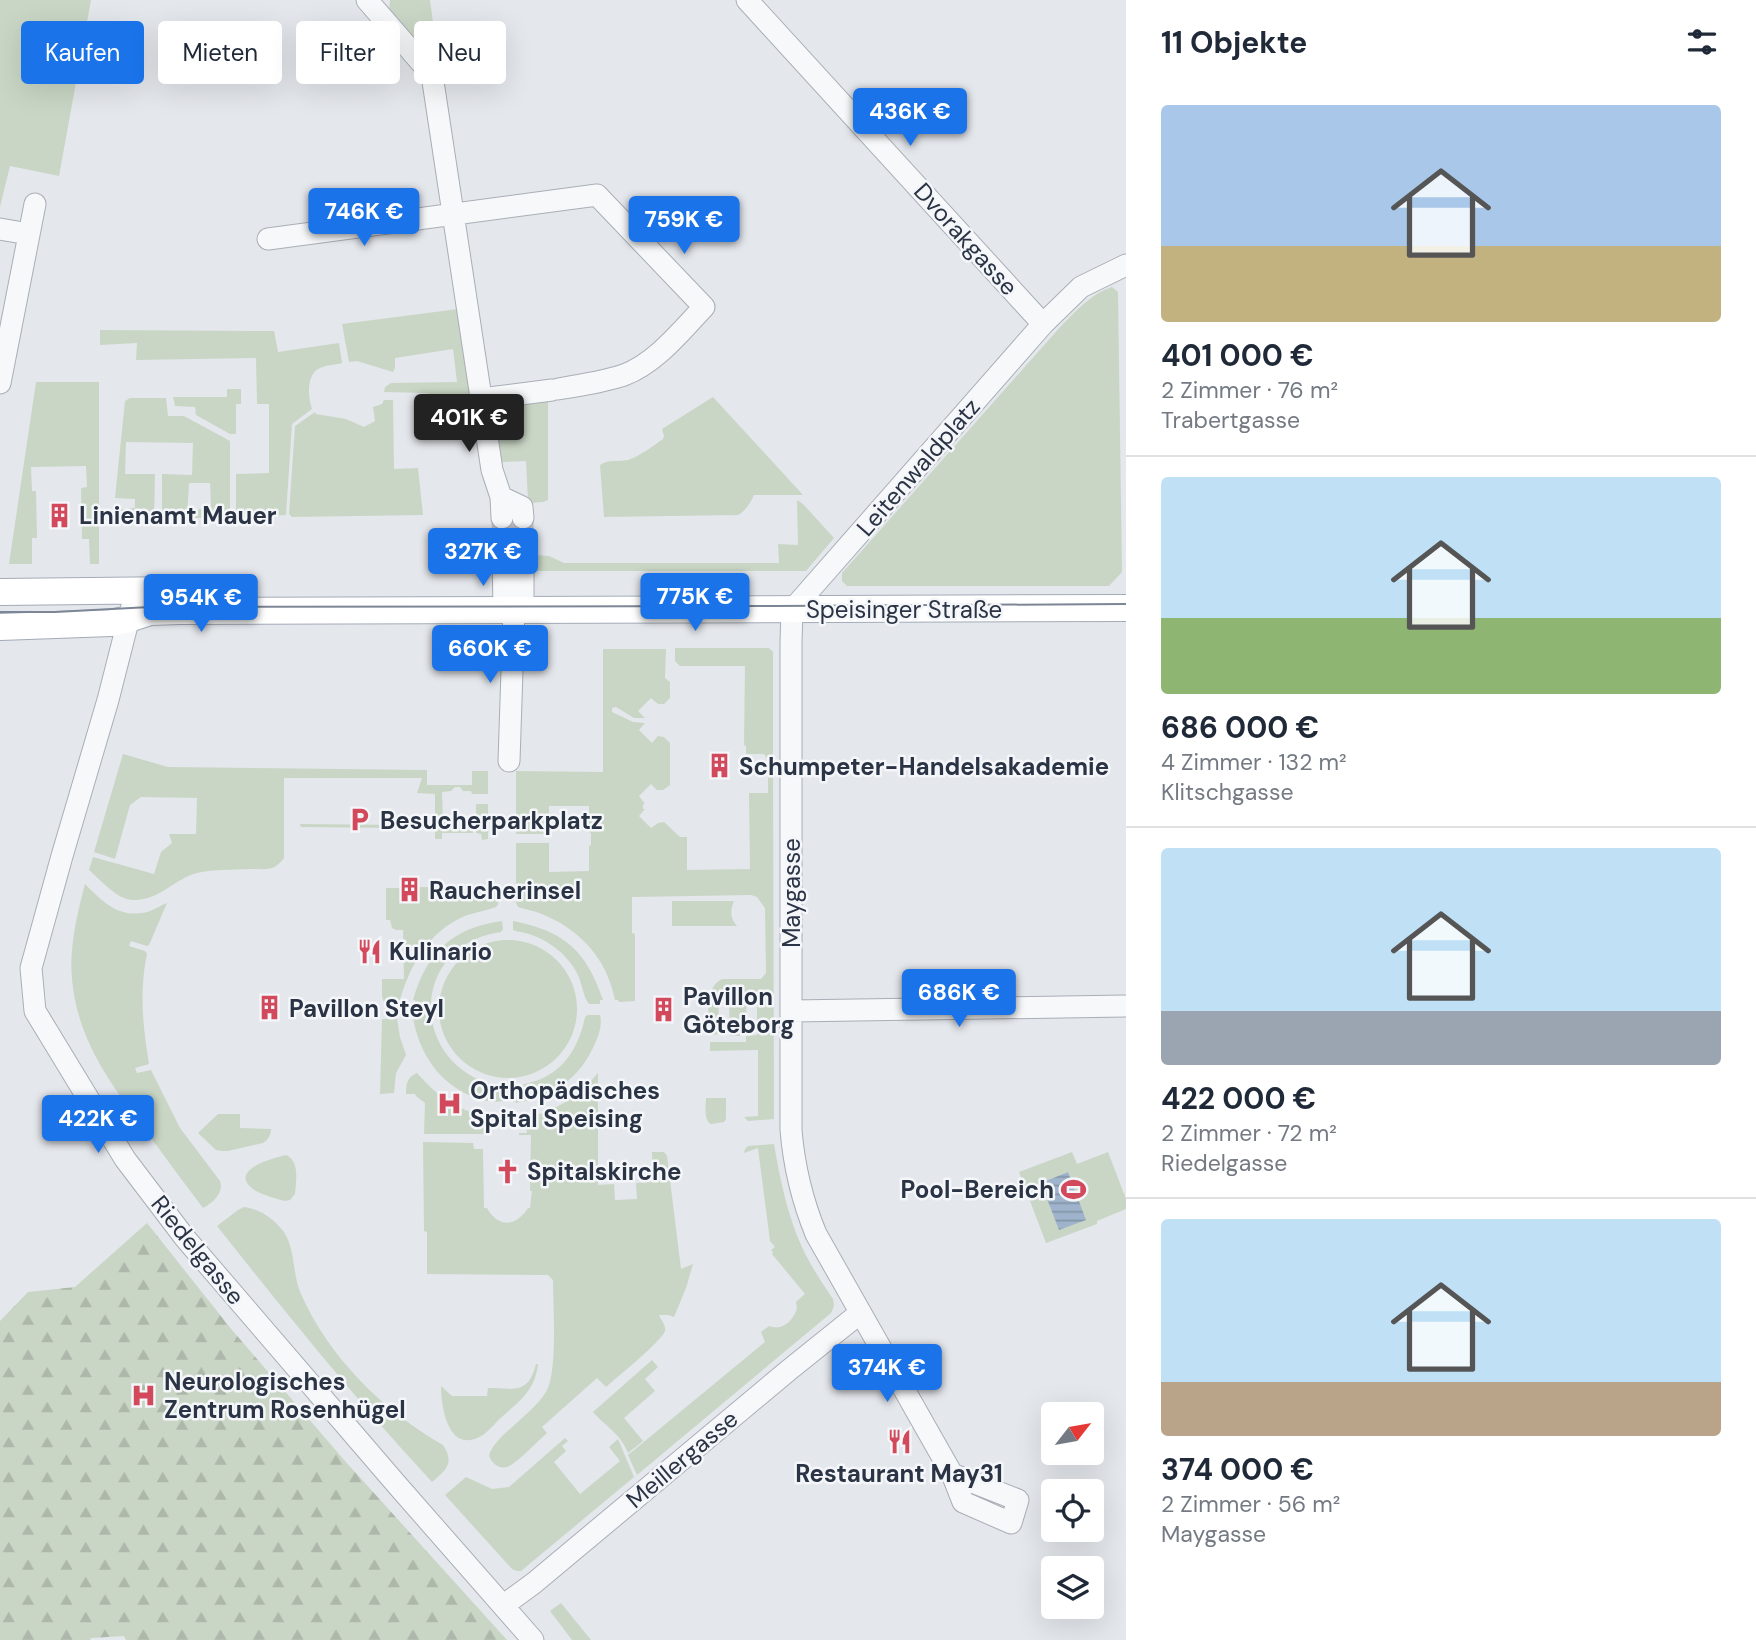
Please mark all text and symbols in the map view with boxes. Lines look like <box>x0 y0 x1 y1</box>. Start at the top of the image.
chip: Kaufen <box>21 21 144 84</box>
chip: Mieten <box>158 21 282 84</box>
chip: Filter <box>296 21 400 84</box>
chip: Neu <box>414 21 506 84</box>
text: 11 Objekte <box>1161 23 1307 62</box>
icon: filters <box>1683 23 1721 61</box>
pin: 436K € <box>853 88 967 148</box>
text: 436K € <box>869 96 951 126</box>
icon: home <box>1378 150 1504 276</box>
street label: Dvorakgasse <box>907 176 1025 302</box>
pin: 746K € <box>307 188 421 248</box>
text: 746K € <box>324 196 404 226</box>
pin: 759K € <box>627 196 741 256</box>
text: 759K € <box>645 204 723 234</box>
text: 401 000 € <box>1161 336 1314 375</box>
text: 2 Zimmer · 76 m² <box>1161 375 1338 405</box>
street label: Leitenwaldplatz <box>850 392 986 542</box>
pin: 401K € <box>412 394 526 454</box>
text: 401K € <box>430 402 508 432</box>
text: Trabertgasse <box>1161 405 1300 435</box>
place label: Linienamt Mauer <box>79 500 277 531</box>
building icon: Linienamt Mauer <box>45 501 73 529</box>
icon: home <box>1378 522 1504 648</box>
pin: 327K € <box>426 528 540 588</box>
text: 327K € <box>444 536 522 566</box>
pin: 954K € <box>144 574 258 634</box>
pin: 775K € <box>638 574 752 633</box>
text: 775K € <box>656 581 734 611</box>
text: 954K € <box>160 582 242 612</box>
street label: Speisinger Straße <box>806 594 1002 625</box>
pin: 660K € <box>433 626 547 685</box>
text: 660K € <box>448 633 532 663</box>
text: 686 000 € <box>1161 708 1319 747</box>
text: 4 Zimmer · 132 m² <box>1161 747 1347 777</box>
place label: Schumpeter-Handelsakademie <box>739 751 1109 782</box>
building icon: Schumpeter-Handelsakademie <box>705 752 733 780</box>
text: Klitschgasse <box>1161 777 1294 807</box>
place label: Besucherparkplatz <box>380 805 603 836</box>
parking icon: Besucherparkplatz <box>346 806 374 834</box>
street label: Maygasse <box>776 838 807 948</box>
place label: Raucherinsel <box>429 875 581 906</box>
building icon: Raucherinsel <box>395 876 423 904</box>
icon: home <box>1378 893 1504 1019</box>
place label: Kulinario <box>389 936 492 967</box>
restaurant icon: Kulinario <box>355 937 383 965</box>
pin: 686K € <box>902 970 1016 1029</box>
text: 686K € <box>918 977 1000 1007</box>
place label: Pavillon Göteborg <box>683 981 795 1040</box>
place label: Pavillon Steyl <box>289 993 444 1024</box>
building icon: Pavillon Steyl <box>255 994 283 1022</box>
building icon: Pavillon Göteborg <box>649 996 677 1024</box>
place label: Orthopädisches Spital Speising <box>470 1075 660 1134</box>
text: 422 000 € <box>1161 1079 1316 1118</box>
hospital icon: Orthopädisches Spital Speising <box>436 1090 464 1118</box>
pin: 422K € <box>41 1096 155 1155</box>
text: 422K € <box>58 1103 138 1133</box>
text: 2 Zimmer · 72 m² <box>1161 1118 1337 1148</box>
text: Riedelgasse <box>1161 1148 1287 1178</box>
place label: Spitalskirche <box>527 1156 681 1187</box>
church icon: Spitalskirche <box>493 1157 521 1185</box>
place label: Pool-Bereich <box>901 1174 1054 1205</box>
sports icon: Pool-Bereich <box>1060 1175 1088 1203</box>
street label: Riedelgasse <box>144 1189 252 1311</box>
icon: home <box>1378 1264 1504 1390</box>
pin: 374K € <box>830 1344 944 1404</box>
text: 374K € <box>848 1352 926 1382</box>
place label: Neurologisches Zentrum Rosenhügel <box>164 1366 406 1425</box>
hospital icon: Neurologisches Zentrum Rosenhügel <box>130 1381 158 1409</box>
north arrow <box>1041 1402 1104 1465</box>
map controls <box>1041 1402 1104 1619</box>
street label: Meillergasse <box>620 1403 744 1515</box>
restaurant icon: Restaurant May31 <box>885 1428 913 1456</box>
text: 374 000 € <box>1161 1450 1314 1489</box>
place label: Restaurant May31 <box>795 1458 1003 1489</box>
button: locate <box>1041 1479 1104 1542</box>
text: 2 Zimmer · 56 m² <box>1161 1489 1340 1519</box>
text: Maygasse <box>1161 1519 1266 1549</box>
button: layers <box>1041 1556 1104 1619</box>

